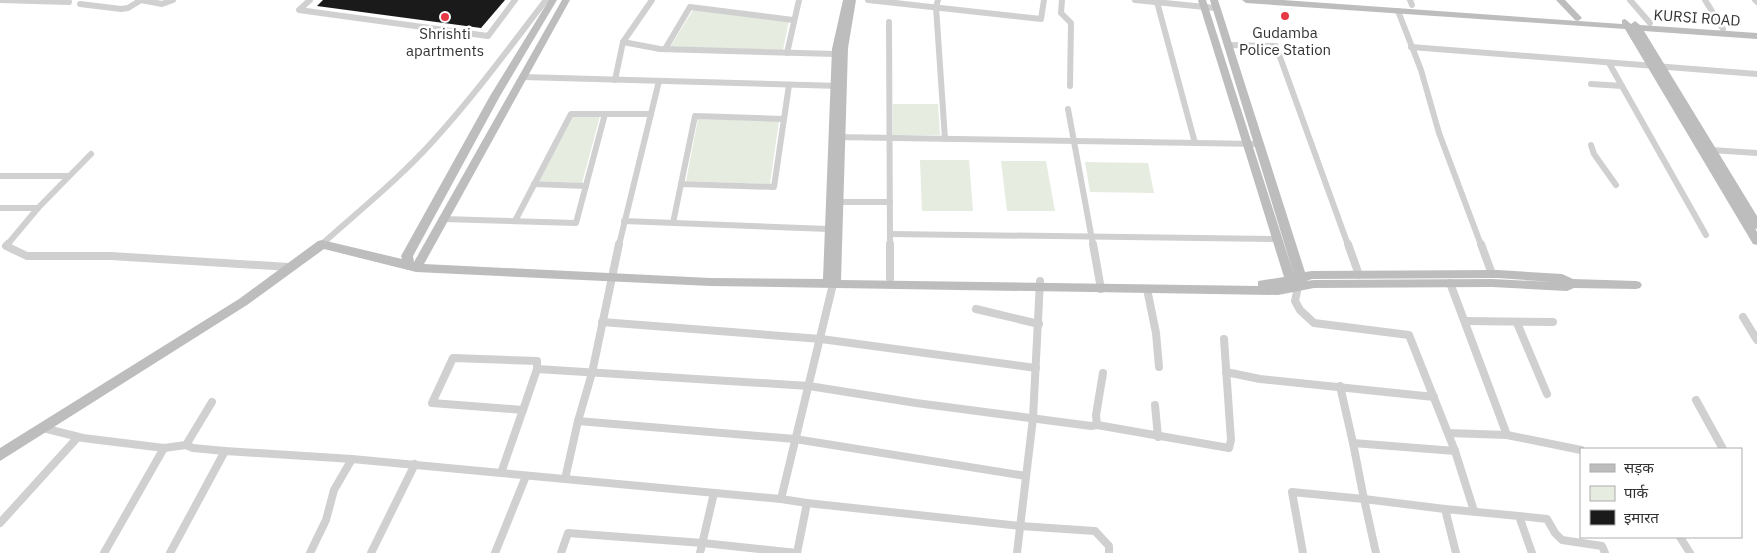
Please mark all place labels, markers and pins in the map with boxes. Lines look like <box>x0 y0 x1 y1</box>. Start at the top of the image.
marker: Gudamba Police Station <box>1279 10 1291 22</box>
marker: Shrishti apartments <box>439 11 451 23</box>
place label: Gudamba Police Station <box>1239 23 1331 59</box>
place label: Shrishti apartments <box>406 24 484 60</box>

